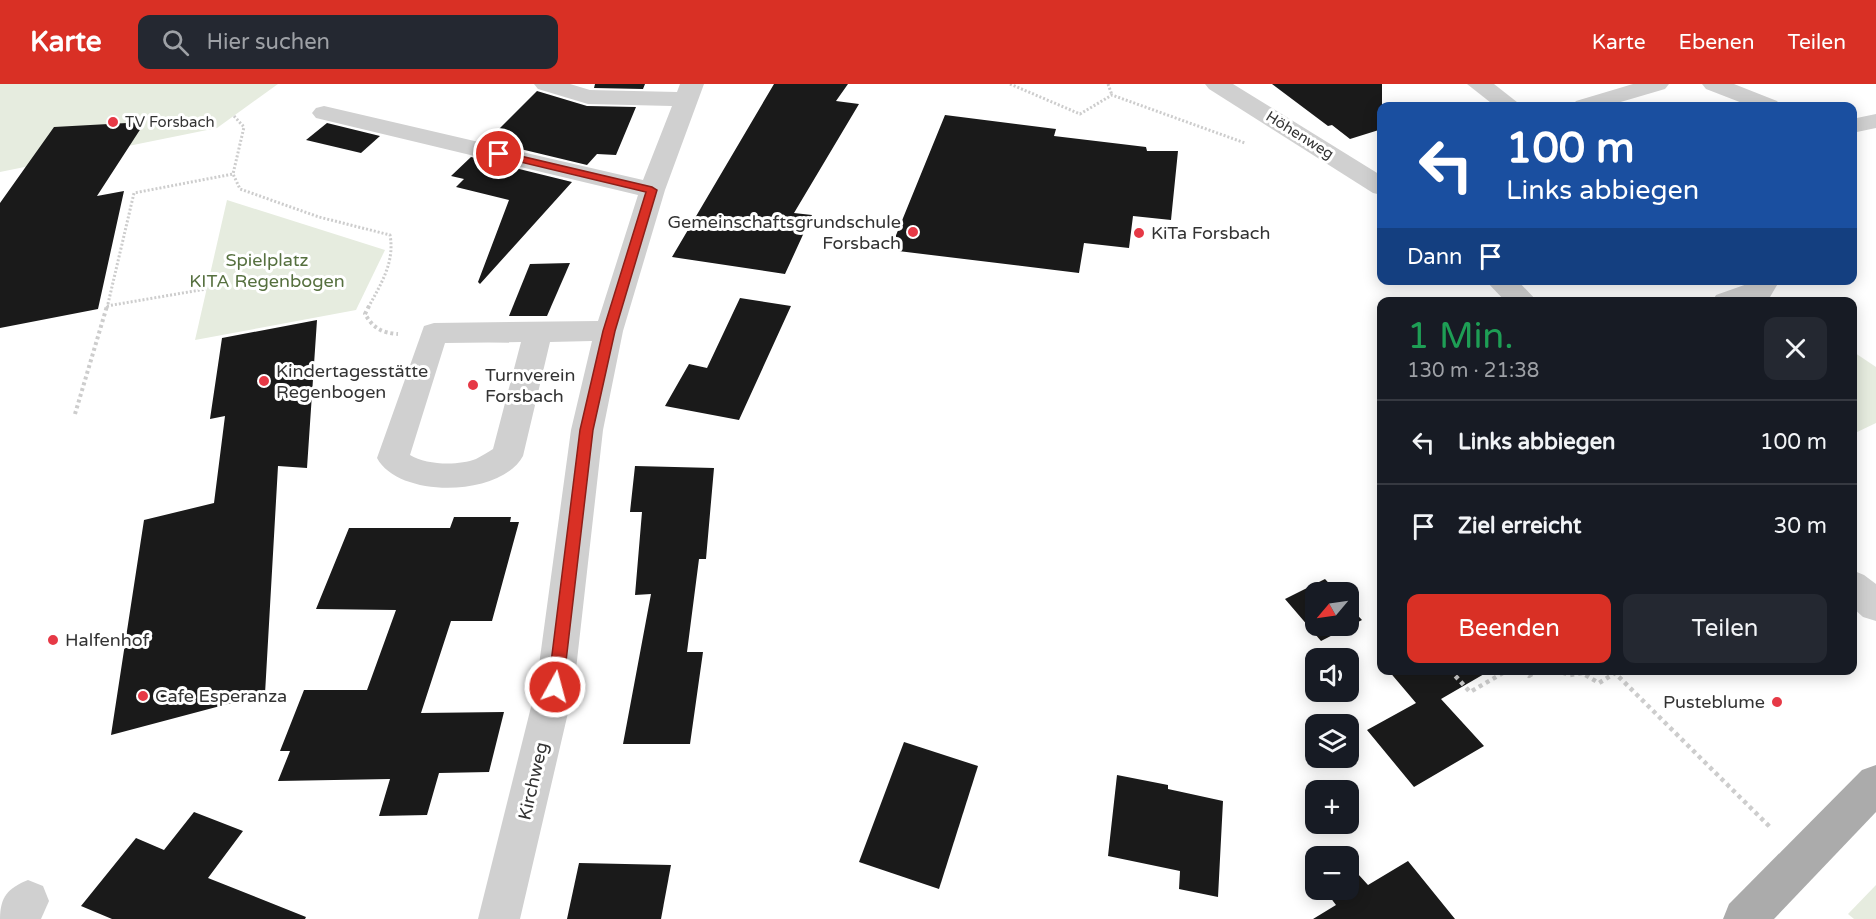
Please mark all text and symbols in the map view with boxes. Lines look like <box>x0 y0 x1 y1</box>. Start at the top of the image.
search box <box>138 15 558 69</box>
text: Karte <box>30 25 102 59</box>
icon: search <box>159 26 192 59</box>
text: Hier suchen <box>207 29 330 55</box>
text: Karte <box>1592 30 1646 55</box>
text: Ebenen <box>1679 30 1755 55</box>
text: Teilen <box>1788 30 1846 55</box>
street label: Höhenweg <box>1263 107 1337 163</box>
place label: TV Forsbach <box>125 113 215 131</box>
marker: TV Forsbach <box>106 115 120 129</box>
text: 100 m <box>1506 123 1635 174</box>
icon: left <box>1407 126 1485 204</box>
pin <box>473 128 524 179</box>
icon: arrive <box>482 137 515 170</box>
text: Links abbiegen <box>1506 174 1699 207</box>
place label: Gemeinschaftsgrundschule Forsbach <box>667 211 901 254</box>
place label: KiTa Forsbach <box>1151 222 1270 244</box>
marker: Gemeinschaftsgrundschule Forsbach <box>906 225 920 239</box>
marker: KiTa Forsbach <box>1132 226 1146 240</box>
icon: arrive <box>1474 240 1507 273</box>
text: Dann <box>1407 244 1462 270</box>
park label: Spielplatz KITA Regenbogen <box>189 249 345 292</box>
text: 1 Min. <box>1407 315 1514 358</box>
button: close <box>1764 317 1827 380</box>
text: 130 m · 21:38 <box>1407 359 1539 383</box>
place label: Kindertagesstätte Regenbogen <box>276 360 428 403</box>
place label: Turnverein Forsbach <box>485 364 575 407</box>
marker: Kindertagesstätte Regenbogen <box>257 374 271 388</box>
marker: Turnverein Forsbach <box>466 378 480 392</box>
icon: left <box>1407 426 1440 459</box>
text: Links abbiegen <box>1458 429 1616 455</box>
text: 100 m <box>1760 429 1827 455</box>
icon: arrive <box>1407 510 1440 543</box>
text: Ziel erreicht <box>1458 513 1581 539</box>
text: 30 m <box>1773 513 1827 539</box>
north arrow <box>1305 582 1359 636</box>
map controls <box>1305 582 1359 900</box>
button: Beenden <box>1407 594 1611 663</box>
button: Teilen <box>1623 594 1827 663</box>
place label: Halfenhof <box>65 629 150 651</box>
marker: Halfenhof <box>46 633 60 647</box>
button: sound <box>1305 648 1359 702</box>
position arrow <box>523 655 587 719</box>
place label: Cafe Esperanza <box>155 685 287 707</box>
marker: Cafe Esperanza <box>136 689 150 703</box>
place label: Pusteblume <box>1663 691 1765 713</box>
marker: Pusteblume <box>1770 695 1784 709</box>
button: layers <box>1305 714 1359 768</box>
street label: Kirchweg <box>513 740 553 822</box>
button: + <box>1305 780 1359 834</box>
button: − <box>1305 846 1359 900</box>

